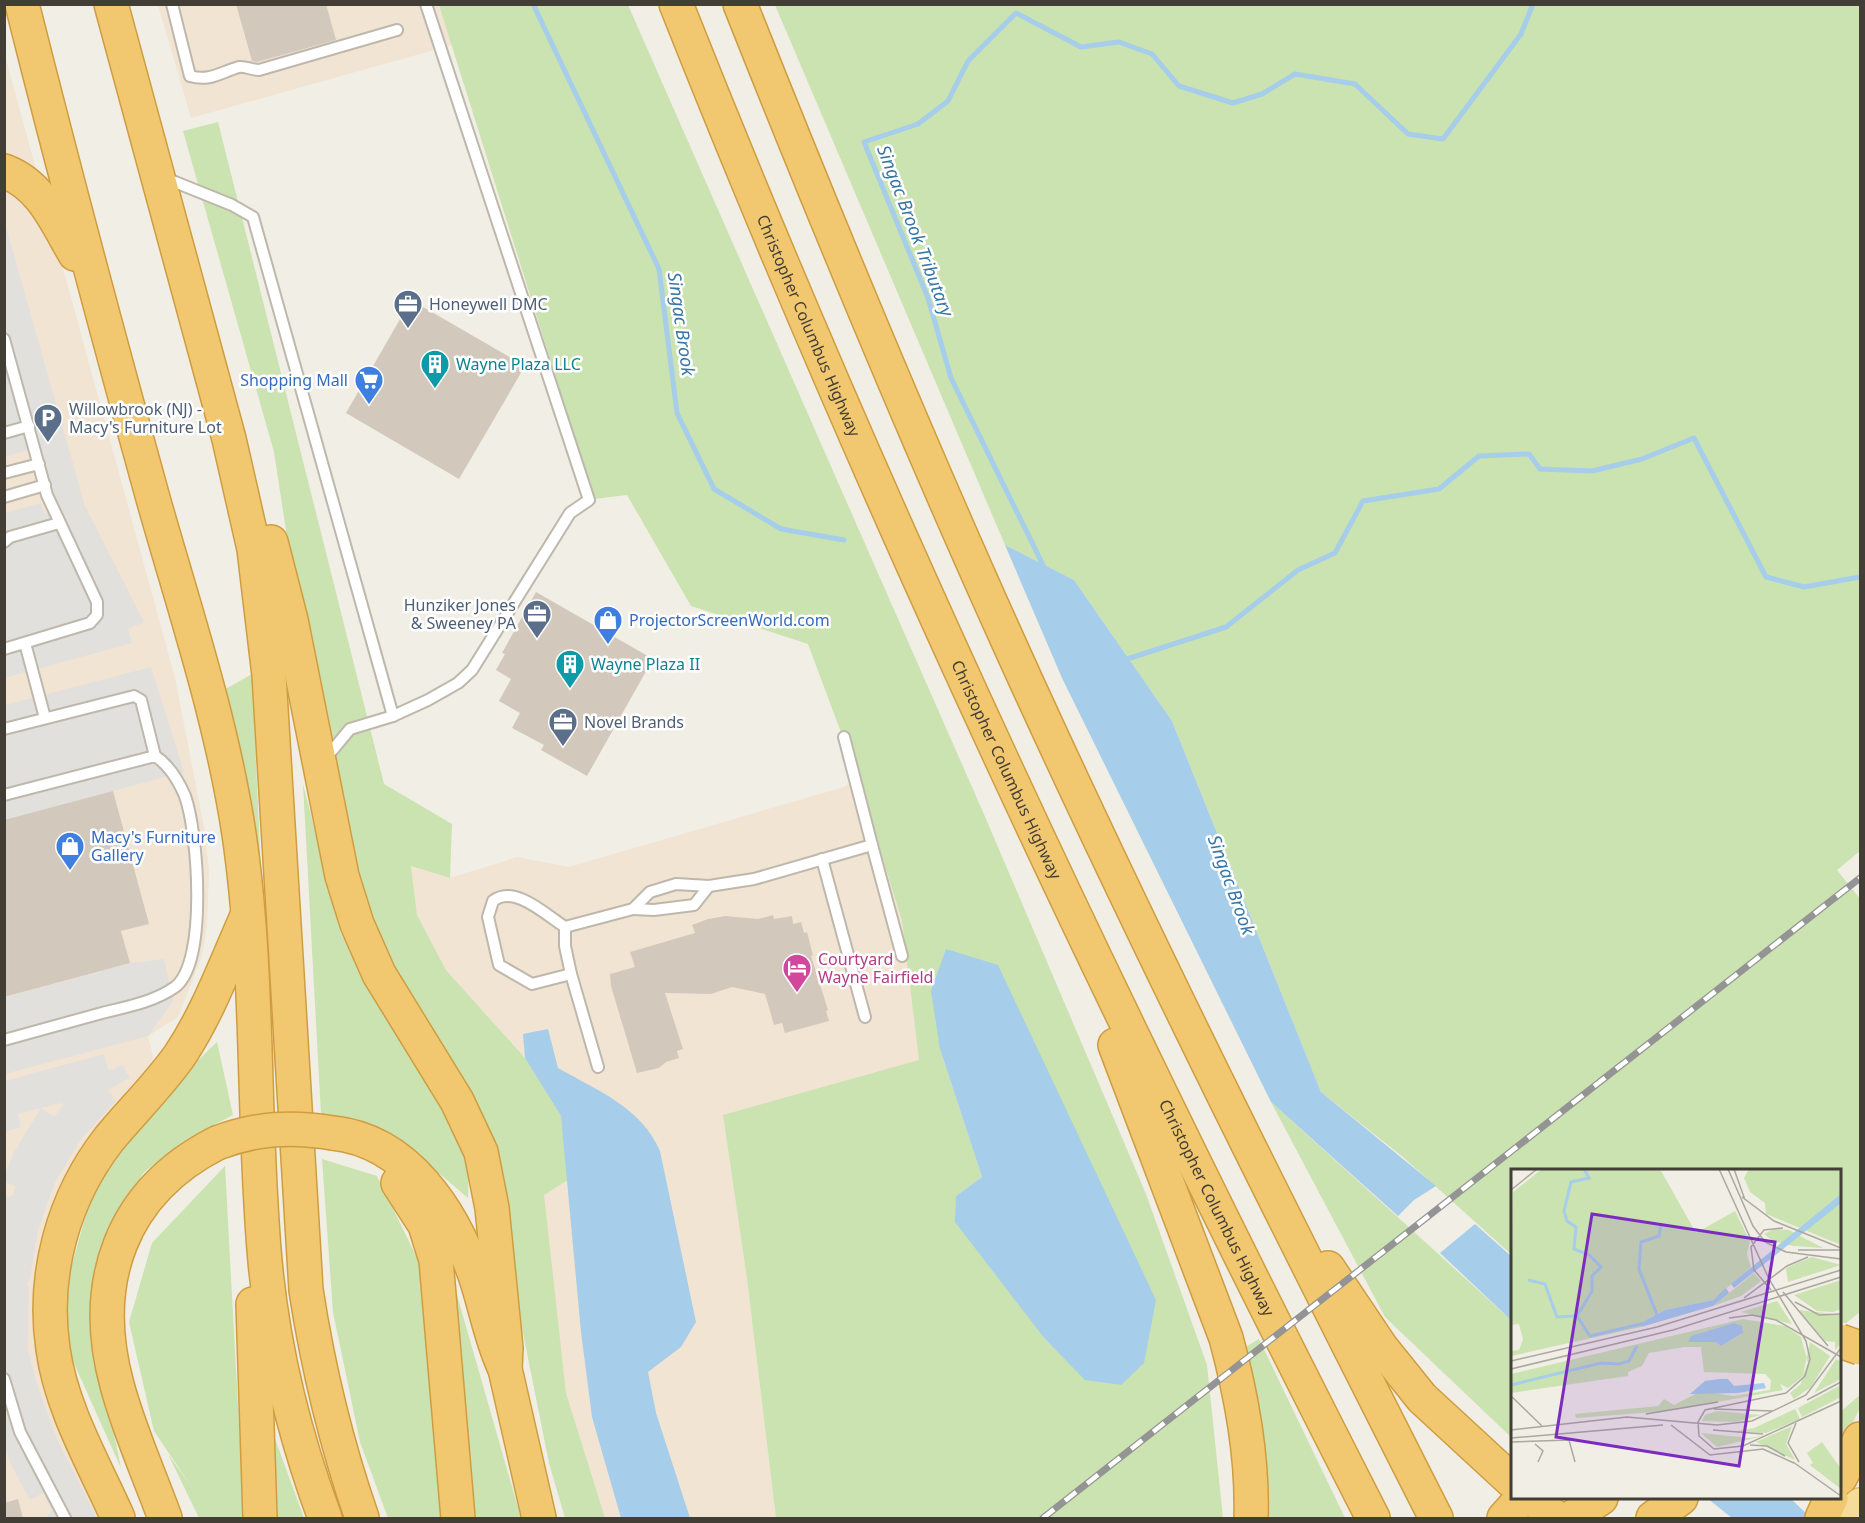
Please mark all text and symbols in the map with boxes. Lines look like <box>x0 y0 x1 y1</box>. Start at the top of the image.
water label: Singac Brook Tributary <box>872 142 960 321</box>
street label: Christopher Columbus Highway <box>752 211 866 441</box>
water label: Singac Brook <box>663 270 701 378</box>
office icon: Honeywell DMC <box>392 288 424 330</box>
place label: Honeywell DMC <box>429 293 548 315</box>
building icon: Wayne Plaza LLC <box>419 348 451 390</box>
place label: Wayne Plaza LLC <box>456 353 581 375</box>
supermarket icon: Shopping Mall <box>353 364 385 406</box>
place label: Shopping Mall <box>240 369 348 391</box>
place label: Willowbrook (NJ) - Macy's Furniture Lot <box>69 398 222 438</box>
parking icon: Willowbrook (NJ) - Macy's Furniture Lot <box>32 402 64 444</box>
place label: Hunziker Jones & Sweeney PA <box>404 594 517 634</box>
office icon: Hunziker Jones & Sweeney PA <box>521 598 553 640</box>
shop icon: ProjectorScreenWorld.com <box>592 604 624 646</box>
place label: ProjectorScreenWorld.com <box>629 609 830 631</box>
building icon: Wayne Plaza II <box>554 648 586 690</box>
place label: Wayne Plaza II <box>591 653 700 675</box>
street label: Christopher Columbus Highway <box>946 656 1067 883</box>
office icon: Novel Brands <box>547 706 579 748</box>
place label: Novel Brands <box>584 711 684 733</box>
place label: Macy's Furniture Gallery <box>91 826 216 866</box>
shop icon: Macy's Furniture Gallery <box>54 830 86 872</box>
water label: Singac Brook <box>1203 831 1261 939</box>
place label: Courtyard Wayne Fairfield <box>818 948 933 988</box>
hotel icon: Courtyard Wayne Fairfield <box>781 952 813 994</box>
street label: Christopher Columbus Highway <box>1154 1096 1280 1321</box>
inset map <box>1511 1169 1841 1499</box>

